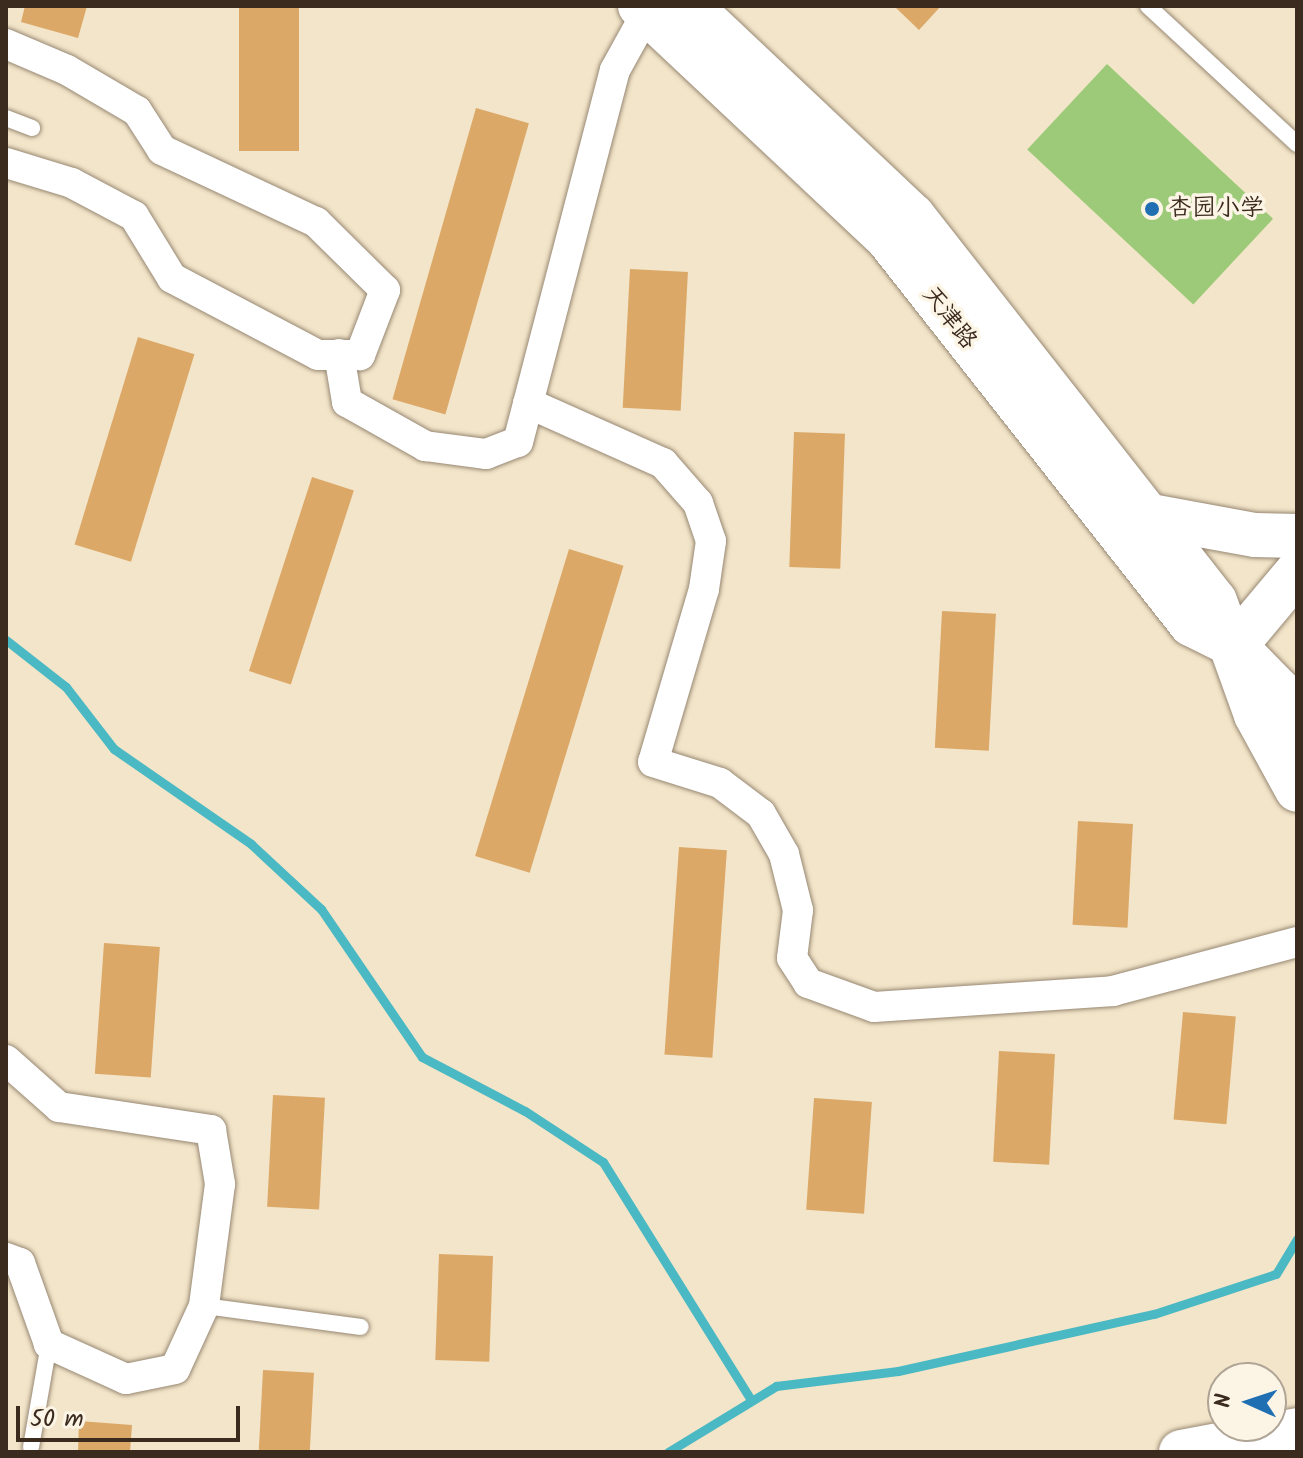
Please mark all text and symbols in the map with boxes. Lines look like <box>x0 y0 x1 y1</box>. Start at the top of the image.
place label: 杏园小学 <box>1168 195 1264 223</box>
marker: 杏园小学 <box>1143 200 1161 218</box>
street label: 天津路 <box>915 281 983 355</box>
north arrow <box>1207 1362 1287 1442</box>
scale bar <box>20 1390 244 1440</box>
text: N <box>1207 1393 1242 1409</box>
text: 50 m <box>30 1400 84 1439</box>

